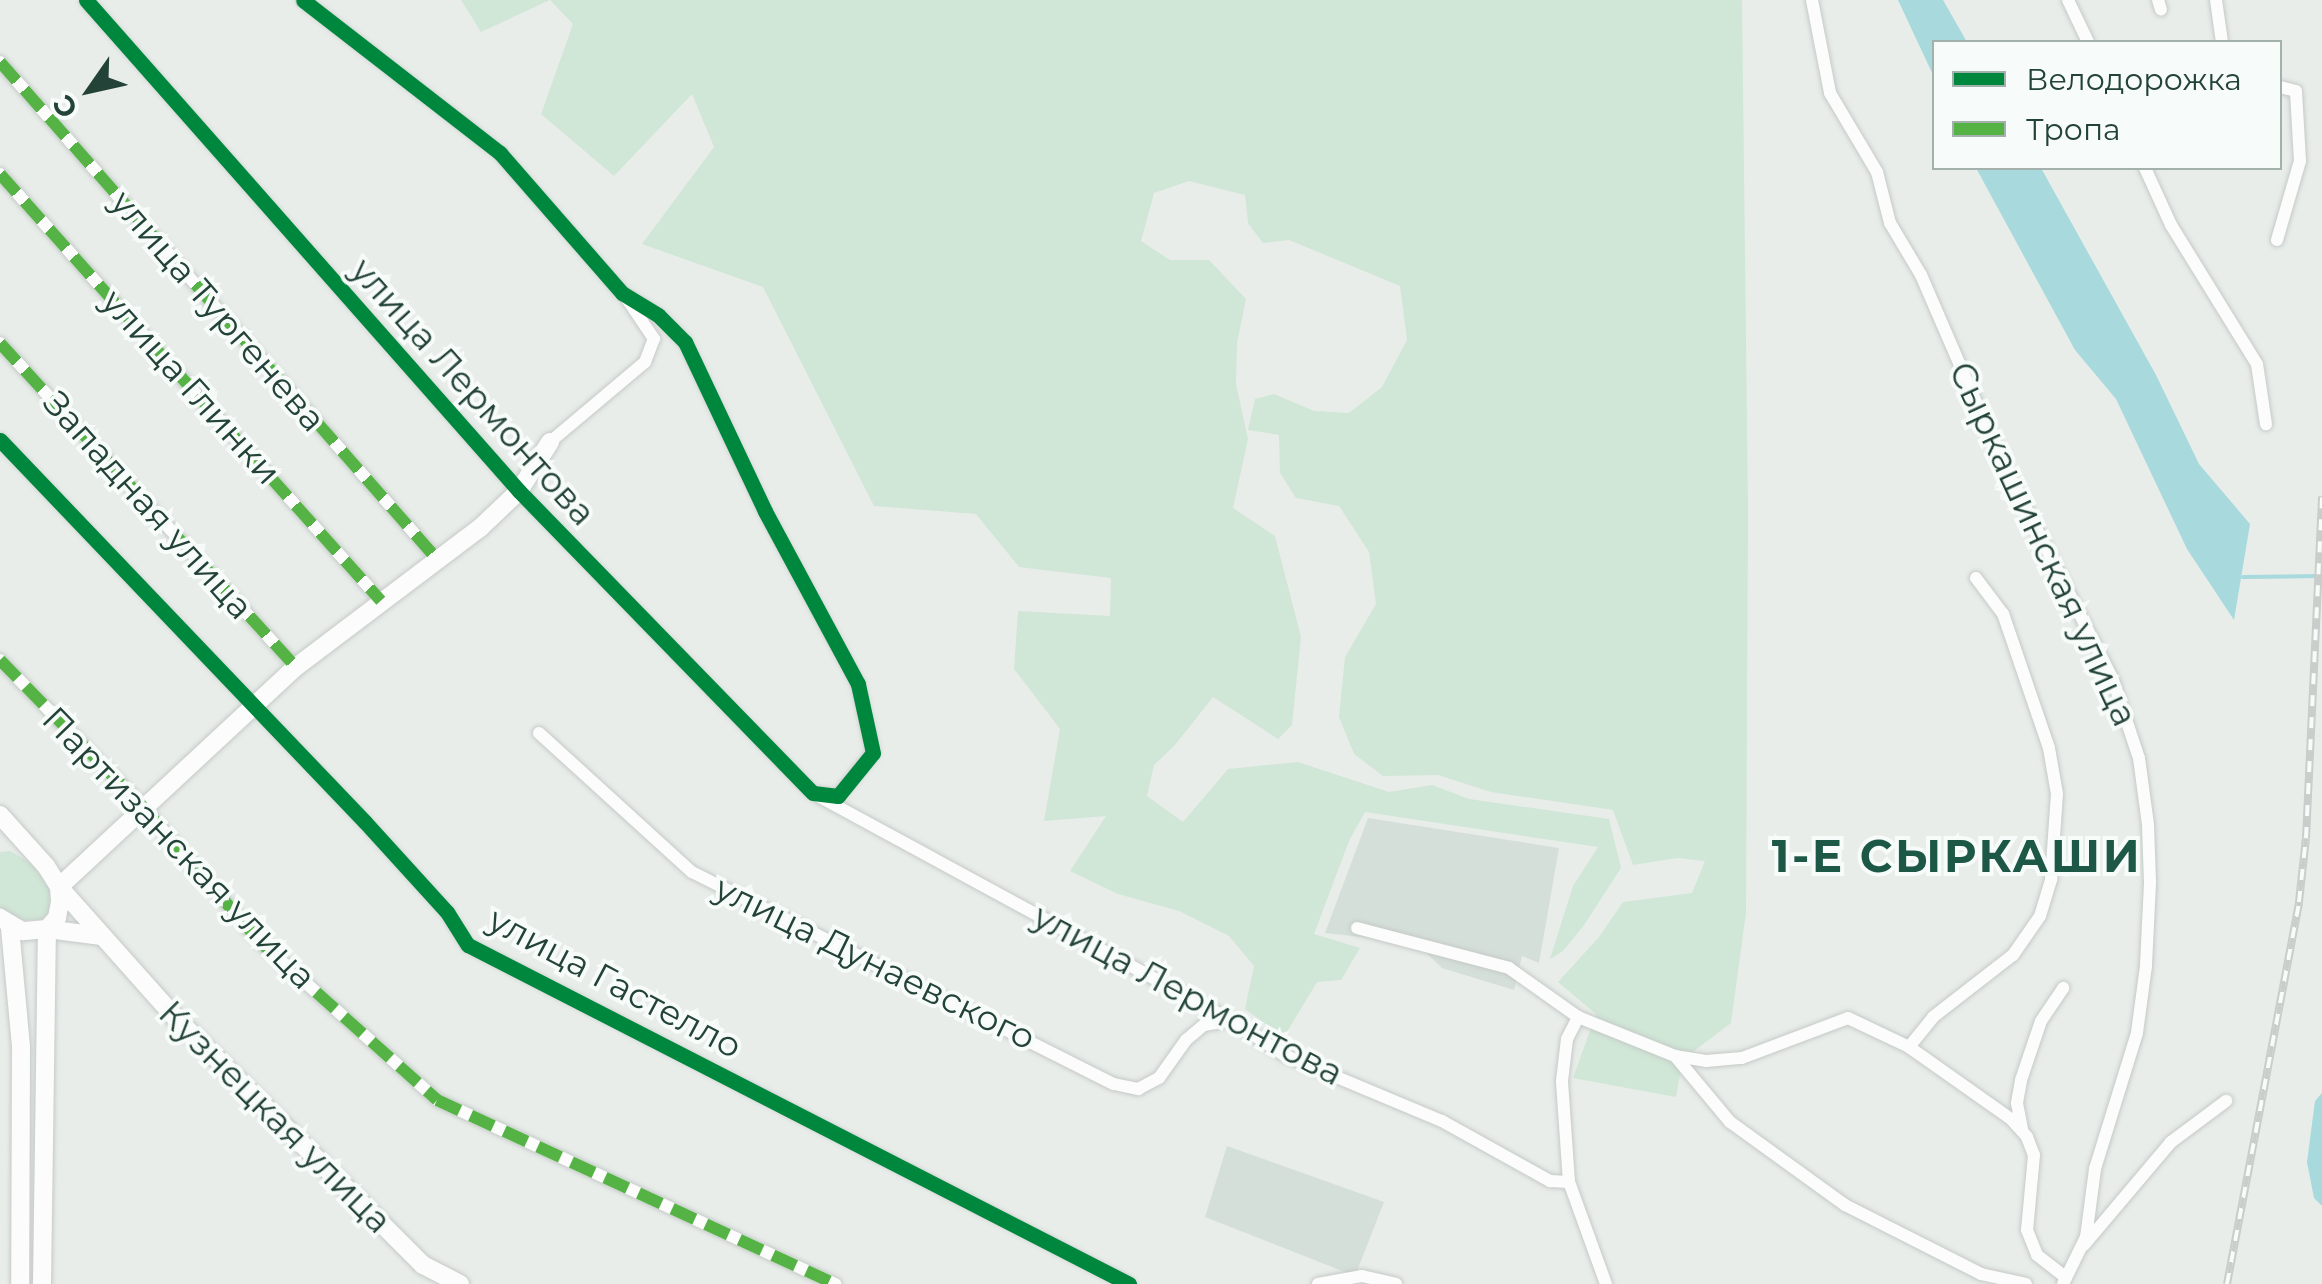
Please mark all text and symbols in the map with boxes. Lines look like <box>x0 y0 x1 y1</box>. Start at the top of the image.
north arrow <box>40 40 140 140</box>
legend <box>1932 40 2282 170</box>
text: Велодорожка <box>2026 61 2242 98</box>
text: С <box>45 89 85 125</box>
text: Тропа <box>2026 111 2121 148</box>
street label: улица Тургенева <box>102 182 334 440</box>
street label: улица Лермонтова <box>342 250 604 534</box>
street label: улица Глинки <box>93 281 289 493</box>
street label: Сыркашинская улица <box>1940 355 2146 733</box>
street label: Западная улица <box>35 382 261 628</box>
street label: Партизанская улица <box>33 698 325 998</box>
district label: 1-Е СЫРКАШИ <box>1772 829 2142 883</box>
street label: улица Дунаевского <box>708 867 1042 1059</box>
street label: улица Лермонтова <box>1026 896 1350 1094</box>
street label: улица Гастелло <box>481 899 749 1067</box>
street label: Кузнецкая улица <box>150 992 400 1242</box>

